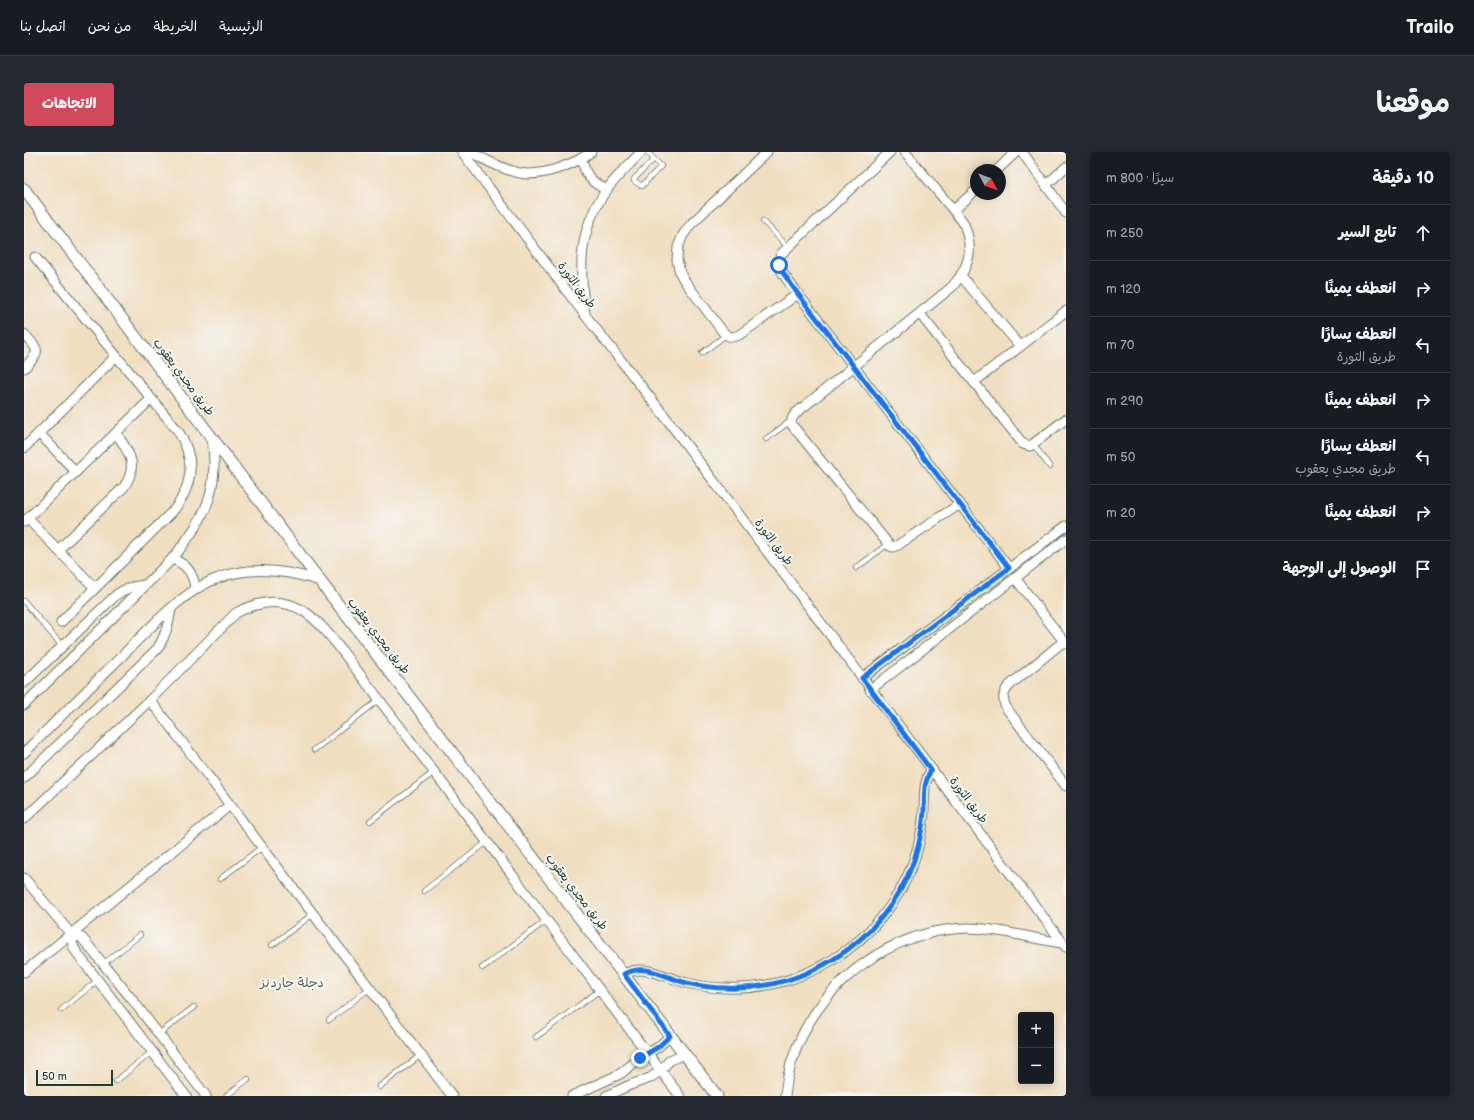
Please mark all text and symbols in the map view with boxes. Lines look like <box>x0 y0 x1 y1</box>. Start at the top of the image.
text: Trailo <box>1406 16 1454 39</box>
text: اتصل بنا <box>20 18 66 35</box>
text: من نحن <box>88 18 131 35</box>
text: الخريطة <box>153 18 197 35</box>
text: الرئيسية <box>219 18 263 35</box>
button: الاتجاهات <box>24 83 114 126</box>
text: موقعنا <box>1376 87 1450 120</box>
north arrow <box>970 164 1006 200</box>
text: 10 دقيقة <box>1372 168 1434 188</box>
text: سيرًا · 800 m <box>1106 170 1174 186</box>
icon: ahead <box>1412 222 1434 244</box>
text: تابع السير <box>1338 223 1396 242</box>
text: 250 m <box>1106 225 1143 241</box>
route start <box>770 256 788 274</box>
street label: طريق الثورة <box>554 259 599 312</box>
icon: right <box>1412 278 1434 300</box>
text: انعطف يمينًا <box>1325 279 1396 298</box>
text: 120 m <box>1106 281 1141 297</box>
text: انعطف يسارًا <box>1321 325 1396 344</box>
icon: left <box>1412 334 1434 356</box>
street label: طريق مجدي يعقوب <box>149 336 218 420</box>
text: 70 m <box>1106 337 1134 353</box>
text: طريق الثورة <box>1337 349 1396 365</box>
icon: right <box>1412 390 1434 412</box>
text: انعطف يمينًا <box>1325 391 1396 410</box>
text: 290 m <box>1106 393 1143 409</box>
text: انعطف يسارًا <box>1321 437 1396 456</box>
icon: left <box>1412 446 1434 468</box>
text: 50 m <box>1106 449 1135 465</box>
text: طريق مجدي يعقوب <box>1295 461 1396 477</box>
icon: right <box>1412 502 1434 524</box>
text: انعطف يمينًا <box>1325 503 1396 522</box>
text: 20 m <box>1106 505 1136 521</box>
street label: طريق الثورة <box>751 516 796 569</box>
icon: arrive <box>1412 558 1434 580</box>
text: الوصول إلى الوجهة <box>1282 559 1396 578</box>
street label: طريق مجدي يعقوب <box>343 595 413 678</box>
street label: طريق الثورة <box>946 774 991 827</box>
street label: طريق مجدي يعقوب <box>541 851 611 934</box>
district label: دجلة جاردنز <box>259 975 324 991</box>
map controls <box>1018 1012 1054 1084</box>
button: + <box>1018 1012 1054 1048</box>
button: − <box>1018 1048 1054 1084</box>
route end <box>631 1049 649 1067</box>
scale bar <box>36 1068 113 1087</box>
text: 50 m <box>42 1070 67 1083</box>

